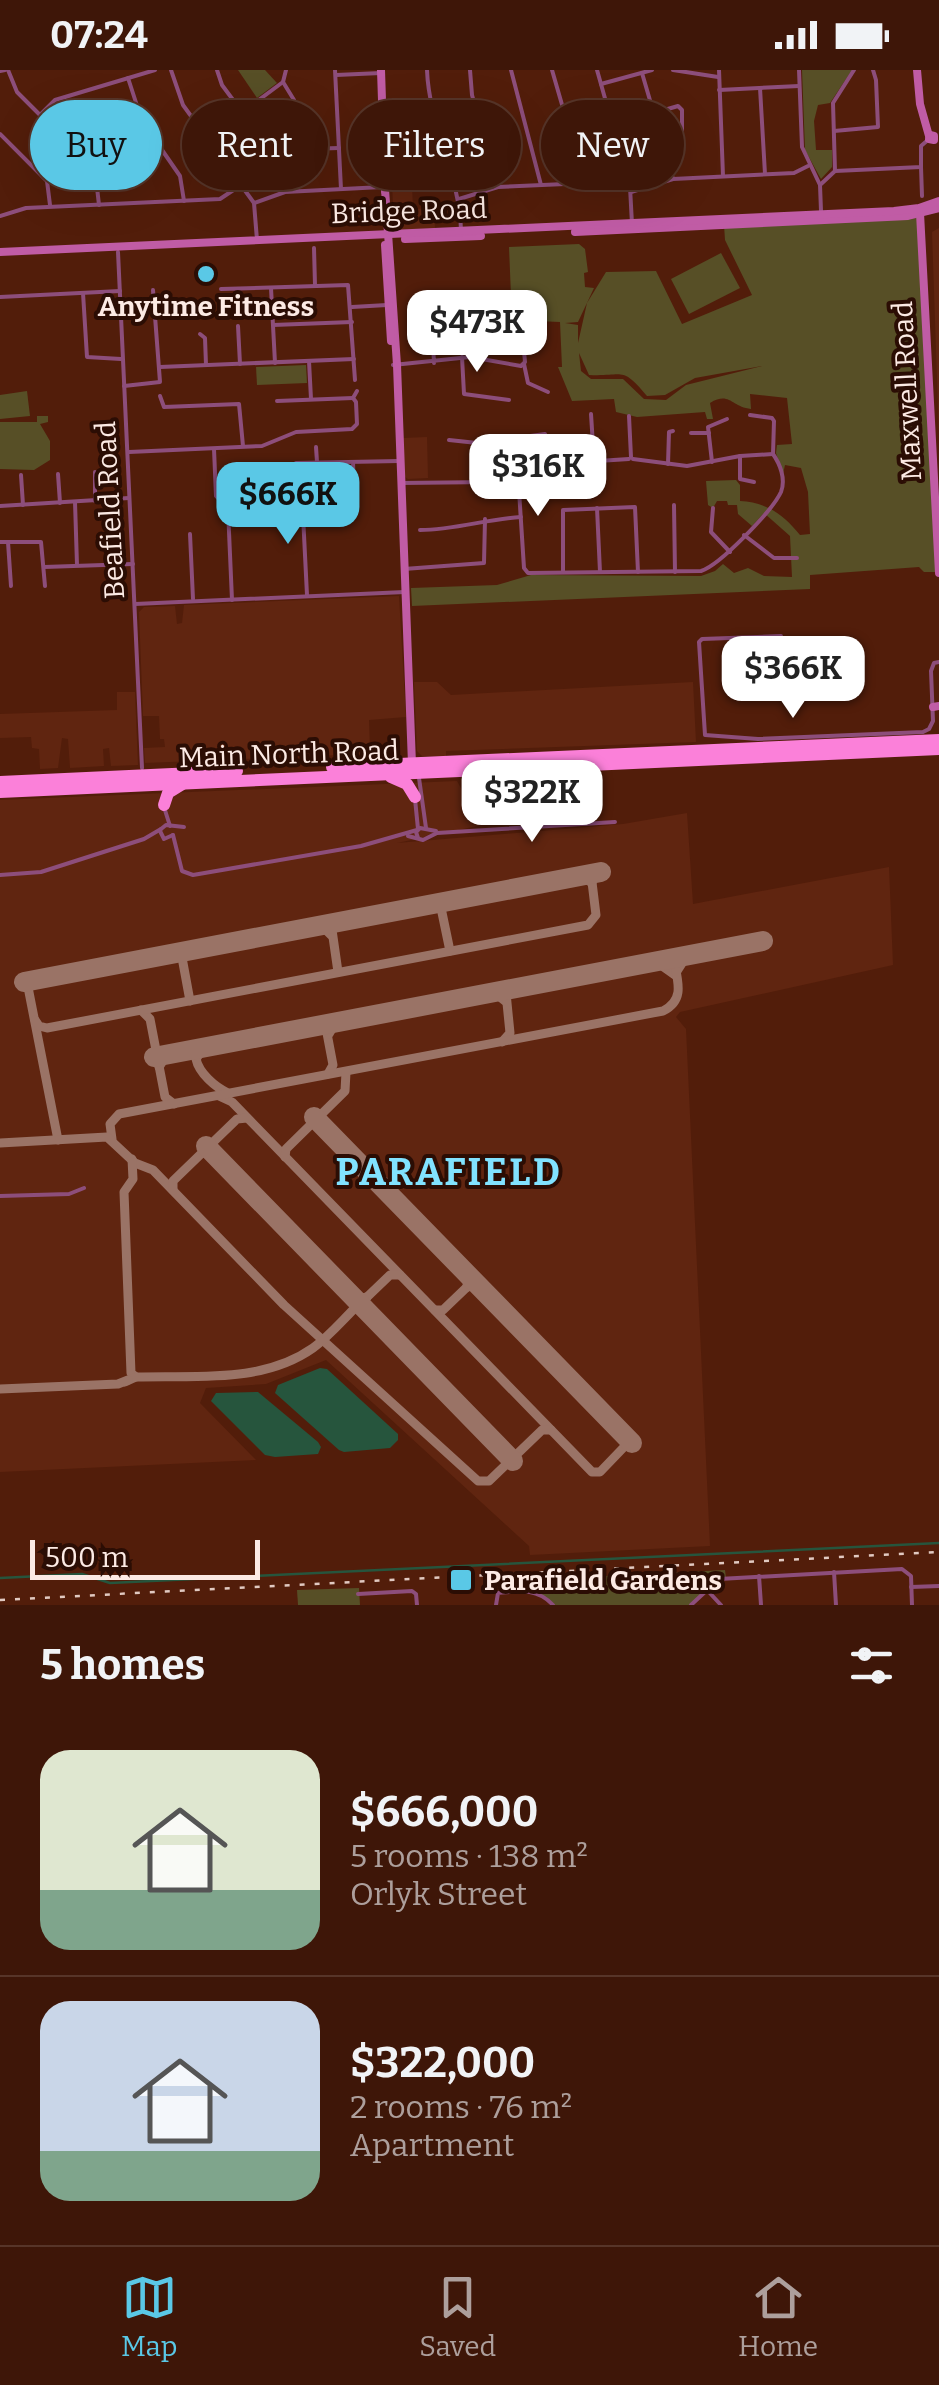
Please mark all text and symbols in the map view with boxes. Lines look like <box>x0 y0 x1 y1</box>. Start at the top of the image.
text: 07:24 <box>50 12 148 58</box>
chip: Buy <box>30 100 162 190</box>
chip: Rent <box>182 100 328 190</box>
chip: Filters <box>348 100 521 190</box>
chip: New <box>541 100 684 190</box>
street label: Bridge Road <box>330 192 488 230</box>
marker: Anytime Fitness <box>195 263 217 285</box>
place label: Anytime Fitness <box>98 290 314 323</box>
pin: $473K <box>407 290 547 375</box>
street label: Maxwell Road <box>886 300 928 482</box>
text: $473K <box>429 303 525 341</box>
street label: Beafield Road <box>89 420 131 600</box>
pin: $316K <box>468 434 608 519</box>
text: $316K <box>491 447 585 485</box>
pin: $666K <box>218 462 358 547</box>
text: $666K <box>238 475 338 513</box>
pin: $366K <box>723 636 863 721</box>
text: $366K <box>744 649 842 687</box>
street label: Main North Road <box>178 734 400 774</box>
pin: $322K <box>462 760 602 845</box>
text: $322K <box>484 773 580 811</box>
district label: PARAFIELD <box>335 1149 563 1195</box>
scale bar <box>30 1535 260 1580</box>
text: 500 m <box>45 1541 128 1574</box>
place label: Parafield Gardens <box>484 1564 722 1597</box>
marker: Parafield Gardens <box>448 1567 474 1593</box>
icon: filters <box>844 1638 899 1693</box>
text: 5 homes <box>40 1640 205 1690</box>
text: $666,000 <box>350 1787 538 1837</box>
icon: home <box>120 1790 240 1910</box>
text: 5 rooms · 138 m² <box>350 1837 588 1875</box>
text: Orlyk Street <box>350 1875 527 1913</box>
text: $322,000 <box>350 2038 535 2088</box>
icon: home <box>120 2041 240 2161</box>
text: 2 rooms · 76 m² <box>350 2088 572 2126</box>
text: Apartment <box>350 2126 514 2164</box>
tab: Map <box>121 2270 177 2363</box>
tab: Saved <box>419 2270 496 2363</box>
tab: Home <box>738 2270 818 2363</box>

